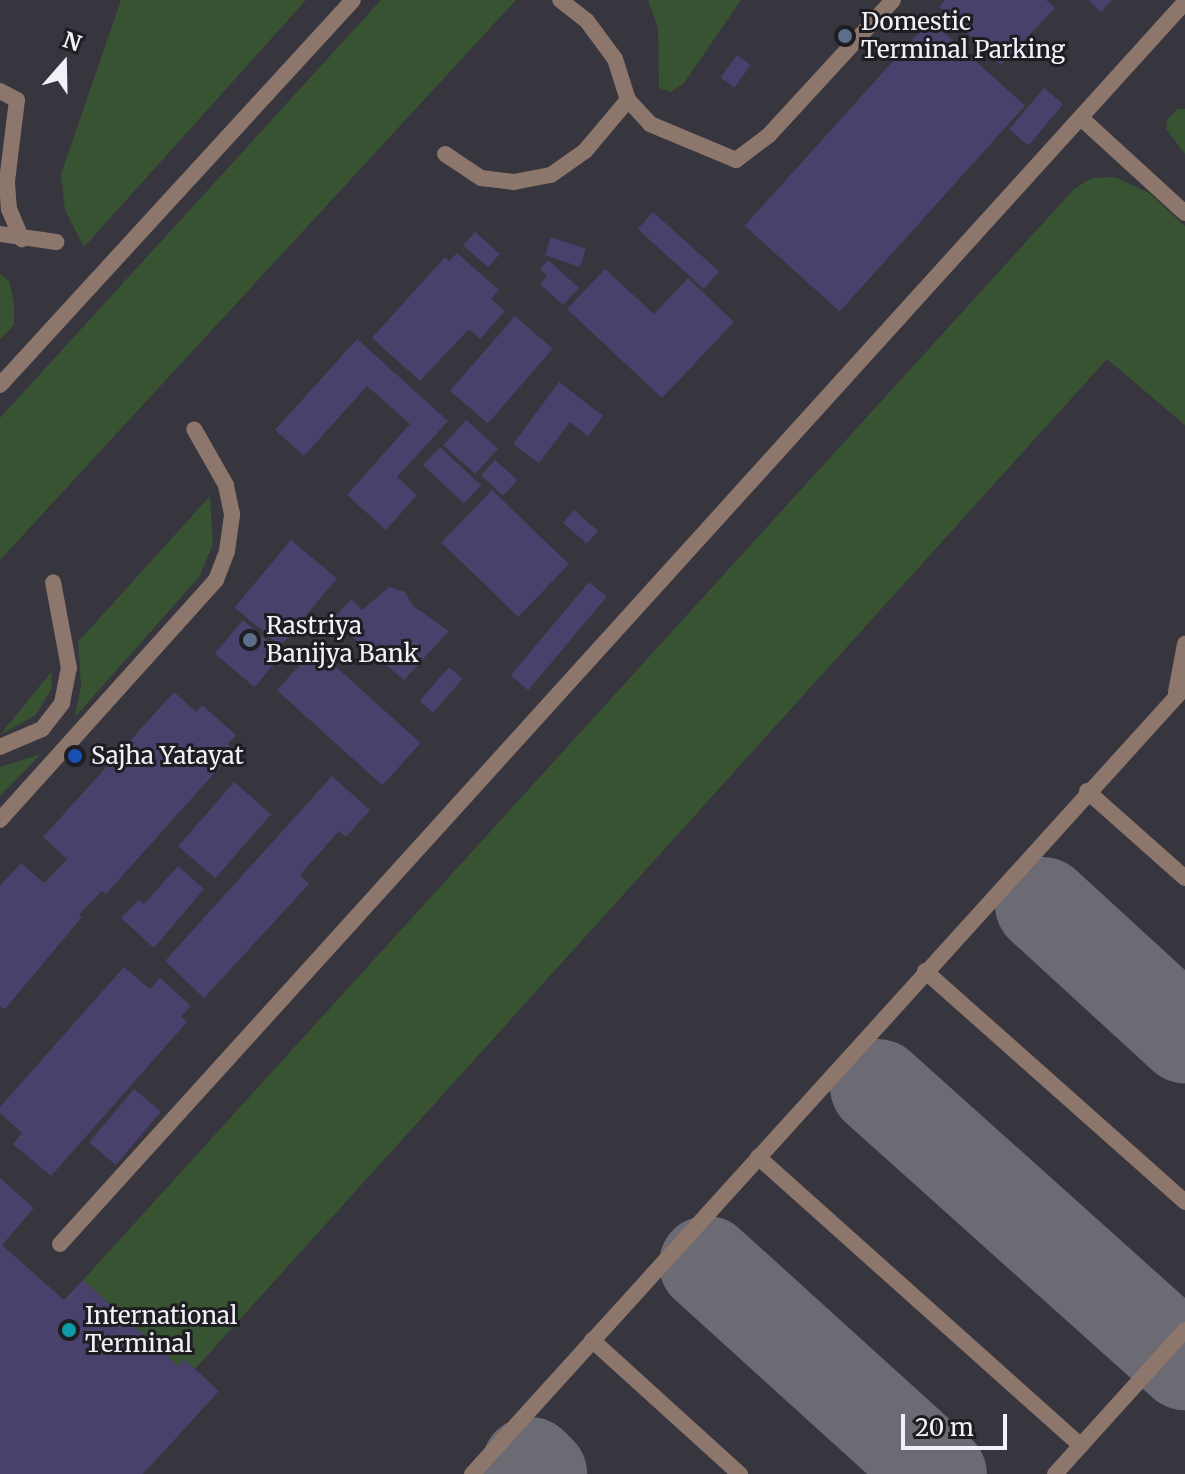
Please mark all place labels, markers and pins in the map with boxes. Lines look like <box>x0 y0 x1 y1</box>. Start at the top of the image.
place label: Domestic Terminal Parking <box>861 8 1065 64</box>
marker: Domestic Terminal Parking <box>836 27 854 45</box>
place label: Rastriya Banijya Bank <box>266 612 419 668</box>
marker: Rastriya Banijya Bank <box>241 631 259 649</box>
place label: Sajha Yatayat <box>91 742 244 770</box>
marker: Sajha Yatayat <box>66 747 84 765</box>
place label: International Terminal <box>85 1302 238 1358</box>
marker: International Terminal <box>60 1321 78 1339</box>

